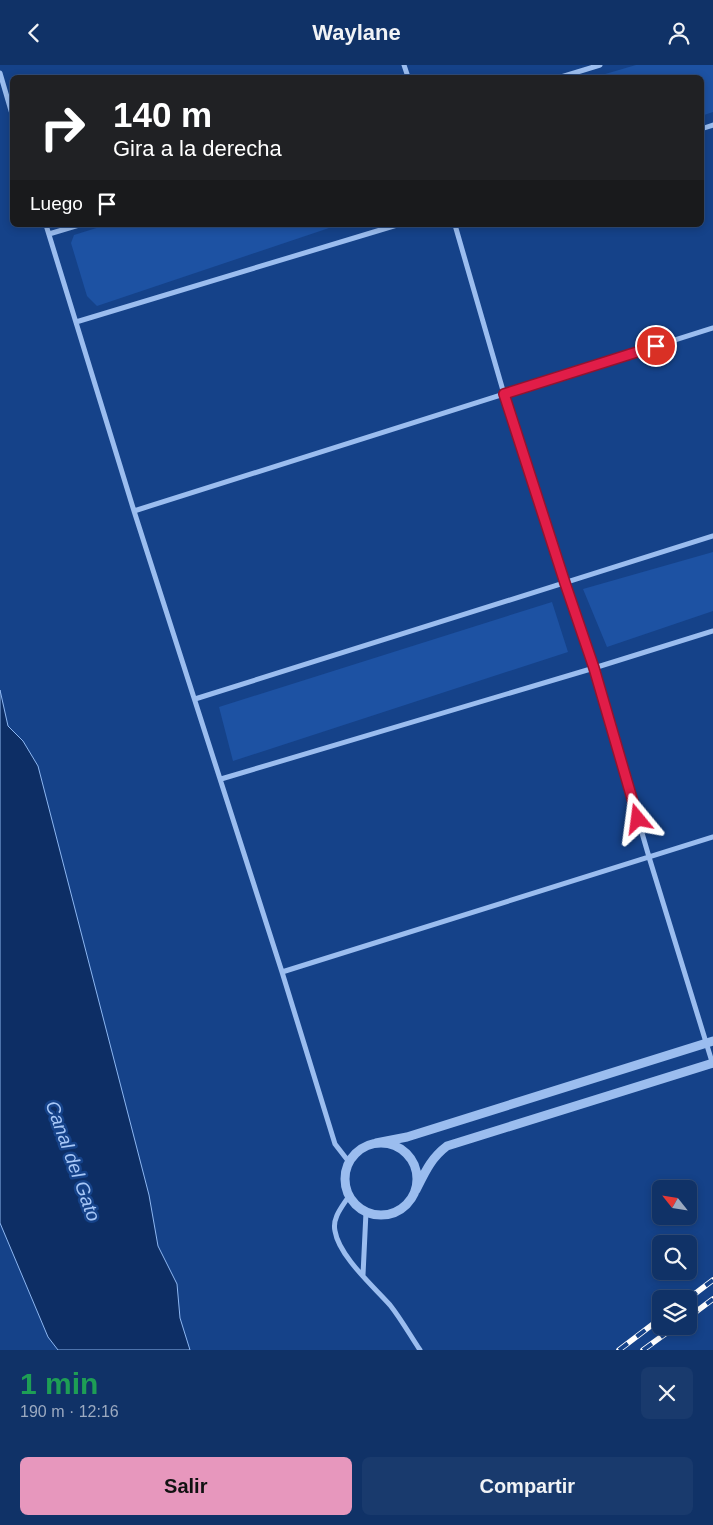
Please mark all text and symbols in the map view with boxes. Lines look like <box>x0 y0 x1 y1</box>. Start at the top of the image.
icon: back <box>20 19 48 47</box>
icon: person <box>665 19 693 47</box>
text: Waylane <box>312 20 401 45</box>
icon: right <box>30 95 95 160</box>
text: 140 m <box>113 95 212 134</box>
text: Gira a la derecha <box>113 136 282 161</box>
icon: arrive <box>93 190 121 218</box>
text: Luego <box>30 193 83 214</box>
pin <box>635 325 677 367</box>
icon: arrive <box>642 332 670 360</box>
position arrow <box>611 792 663 844</box>
water label: Canal del Gato <box>41 1098 105 1224</box>
north arrow <box>652 1180 698 1225</box>
map controls <box>652 1180 697 1335</box>
button: search <box>652 1235 697 1280</box>
button: layers <box>652 1290 697 1335</box>
text: 1 min <box>20 1367 98 1400</box>
button: close <box>641 1367 693 1419</box>
text: 190 m · 12:16 <box>20 1403 119 1420</box>
button: Salir <box>20 1457 352 1515</box>
button: Compartir <box>362 1457 693 1515</box>

